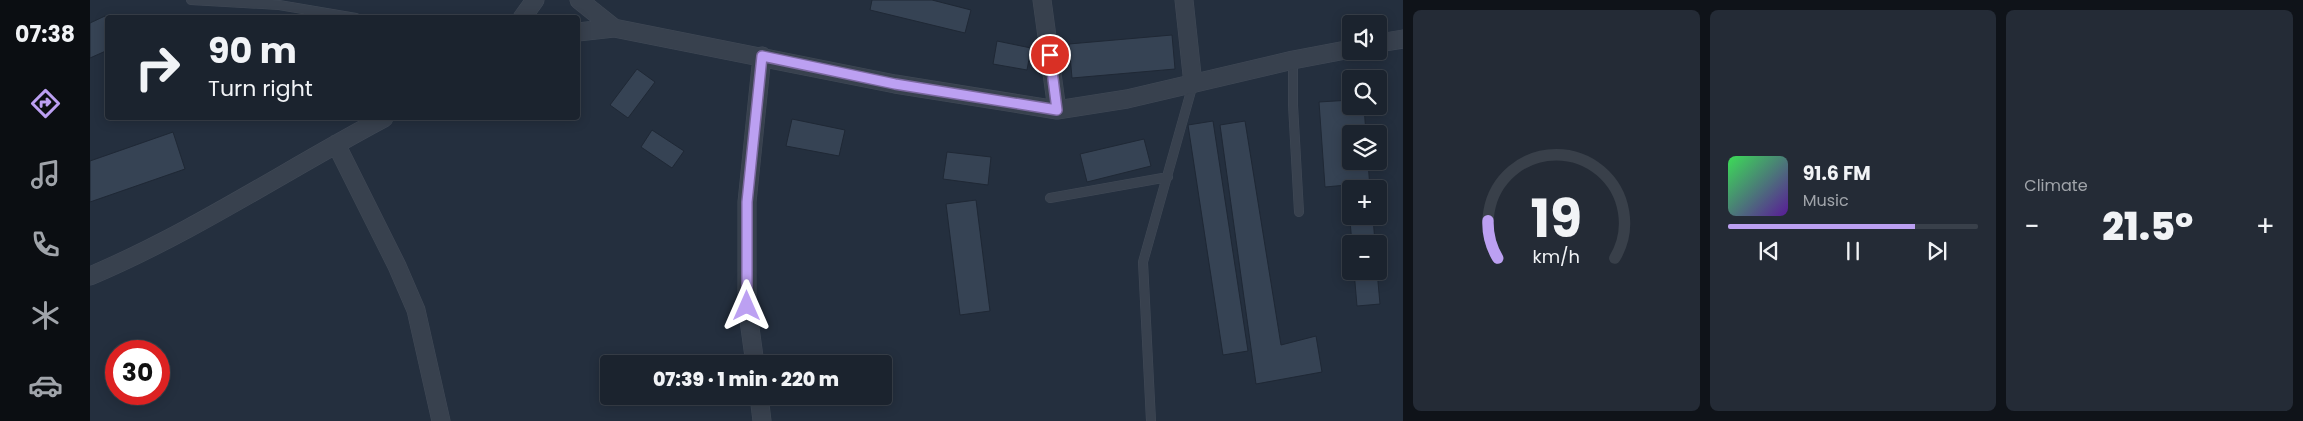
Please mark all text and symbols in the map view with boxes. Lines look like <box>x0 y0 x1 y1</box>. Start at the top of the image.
map controls <box>1342 15 1387 280</box>
button: sound <box>1342 15 1387 60</box>
text: 07:38 <box>15 19 75 50</box>
text: 90 m <box>208 26 297 75</box>
pin <box>1029 34 1071 76</box>
icon: right <box>125 35 190 100</box>
icon: arrive <box>1036 41 1064 69</box>
button: search <box>1342 70 1387 115</box>
text: Turn right <box>208 73 313 104</box>
icon: directions <box>28 86 63 121</box>
button: layers <box>1342 125 1387 170</box>
icon: music <box>28 157 63 192</box>
text: 91.6 FM <box>1803 160 1871 187</box>
text: Climate <box>2024 174 2088 197</box>
button: + <box>1342 180 1387 225</box>
text: 19 <box>1531 182 1582 255</box>
text: Music <box>1803 189 1849 212</box>
text: 21.5° <box>2102 200 2193 253</box>
text: − <box>2024 207 2040 246</box>
text: + <box>2256 207 2275 246</box>
icon: phone <box>28 227 63 262</box>
button: − <box>1342 235 1387 280</box>
icon: previous <box>1755 237 1783 265</box>
icon: pause <box>1839 237 1867 265</box>
icon: next <box>1923 237 1951 265</box>
text: km/h <box>1533 244 1580 269</box>
position arrow <box>720 279 772 331</box>
icon: climate <box>28 298 63 333</box>
speed limit sign: 30 <box>105 340 170 405</box>
text: 07:39 · 1 min · 220 m <box>653 366 839 393</box>
icon: car <box>28 368 63 403</box>

